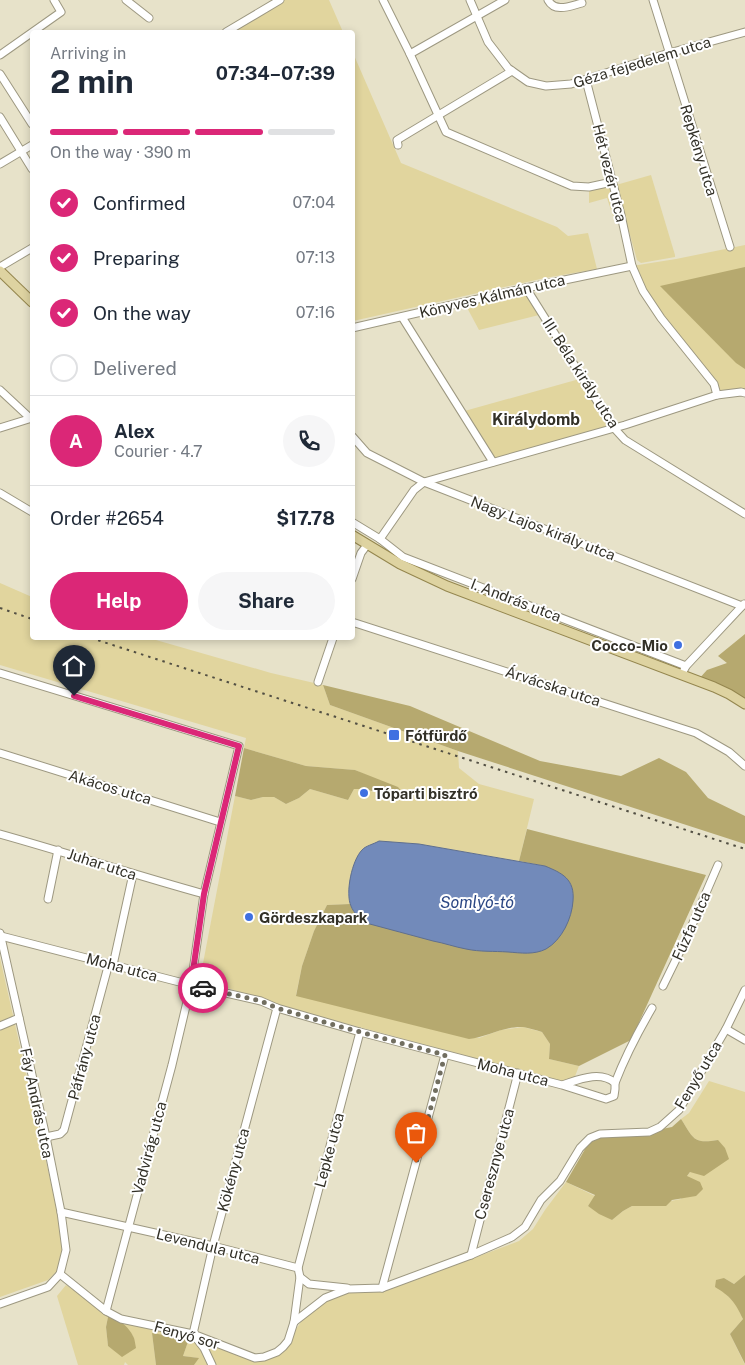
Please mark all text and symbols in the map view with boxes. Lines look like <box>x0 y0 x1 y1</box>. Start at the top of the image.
street label: Géza fejedelem utca <box>571 33 713 91</box>
text: Arriving in <box>50 44 126 63</box>
text: 07:34–07:39 <box>216 62 335 84</box>
text: 2 min <box>50 63 134 100</box>
street label: Repkény utca <box>677 102 721 198</box>
street label: Hét vezér utca <box>590 122 630 224</box>
text: On the way · 390 m <box>50 143 191 162</box>
icon: check <box>50 189 78 217</box>
text: Confirmed <box>93 192 186 214</box>
text: 07:04 <box>292 193 335 212</box>
icon: check <box>50 244 78 272</box>
text: Preparing <box>93 247 180 269</box>
text: 07:13 <box>296 248 335 267</box>
street label: Könyves Kálmán utca <box>417 271 567 321</box>
icon: check <box>50 299 78 327</box>
text: On the way <box>93 302 191 324</box>
text: 07:16 <box>296 303 335 322</box>
street label: III. Béla király utca <box>539 315 623 431</box>
text: Delivered <box>93 357 177 379</box>
district label: Királydomb <box>492 410 580 429</box>
button: phone <box>283 415 335 467</box>
text: Alex <box>114 420 155 442</box>
text: A <box>69 430 83 452</box>
text: Courier · 4.7 <box>114 442 203 461</box>
street label: Nagy Lajos király utca <box>468 493 618 563</box>
text: Order #2654 <box>50 507 164 529</box>
text: $17.78 <box>276 507 335 529</box>
button: Help <box>50 572 188 630</box>
button: Share <box>198 572 335 630</box>
street label: I. András utca <box>469 575 563 625</box>
place label: Cocco-Mio <box>591 637 668 654</box>
marker: Cocco-Mio <box>672 639 684 651</box>
pin <box>53 645 95 696</box>
icon: home <box>60 652 88 680</box>
street label: Árvácska utca <box>503 663 603 709</box>
place label: Fótfürdő <box>405 727 467 744</box>
marker: Fótfürdő <box>387 728 401 742</box>
street label: Akácos utca <box>67 766 153 808</box>
place label: Tóparti bisztró <box>374 785 478 802</box>
marker: Tóparti bisztró <box>358 787 370 799</box>
street label: Juhar utca <box>65 845 139 883</box>
street label: Fűzfa utca <box>668 889 714 963</box>
water label: Somlyó-tó <box>440 893 514 912</box>
place label: Gördeszkapark <box>259 909 368 926</box>
marker: Gördeszkapark <box>243 911 255 923</box>
street label: Moha utca <box>85 949 159 985</box>
courier <box>178 963 228 1013</box>
icon: car <box>189 974 217 1002</box>
street label: Páfrány utca <box>64 1012 104 1102</box>
street label: Fenyő utca <box>671 1038 725 1112</box>
street label: Fáy András utca <box>17 1046 57 1160</box>
street label: Moha utca <box>476 1055 550 1089</box>
street label: Vadvirág utca <box>128 1100 170 1196</box>
street label: Cseresznye utca <box>471 1107 517 1221</box>
street label: Lepke utca <box>311 1111 347 1189</box>
pin <box>395 1112 437 1163</box>
icon: bag <box>402 1119 430 1147</box>
street label: Kökény utca <box>214 1126 252 1214</box>
street label: Levendula utca <box>154 1225 262 1267</box>
street label: Fenyő sor <box>152 1318 222 1352</box>

